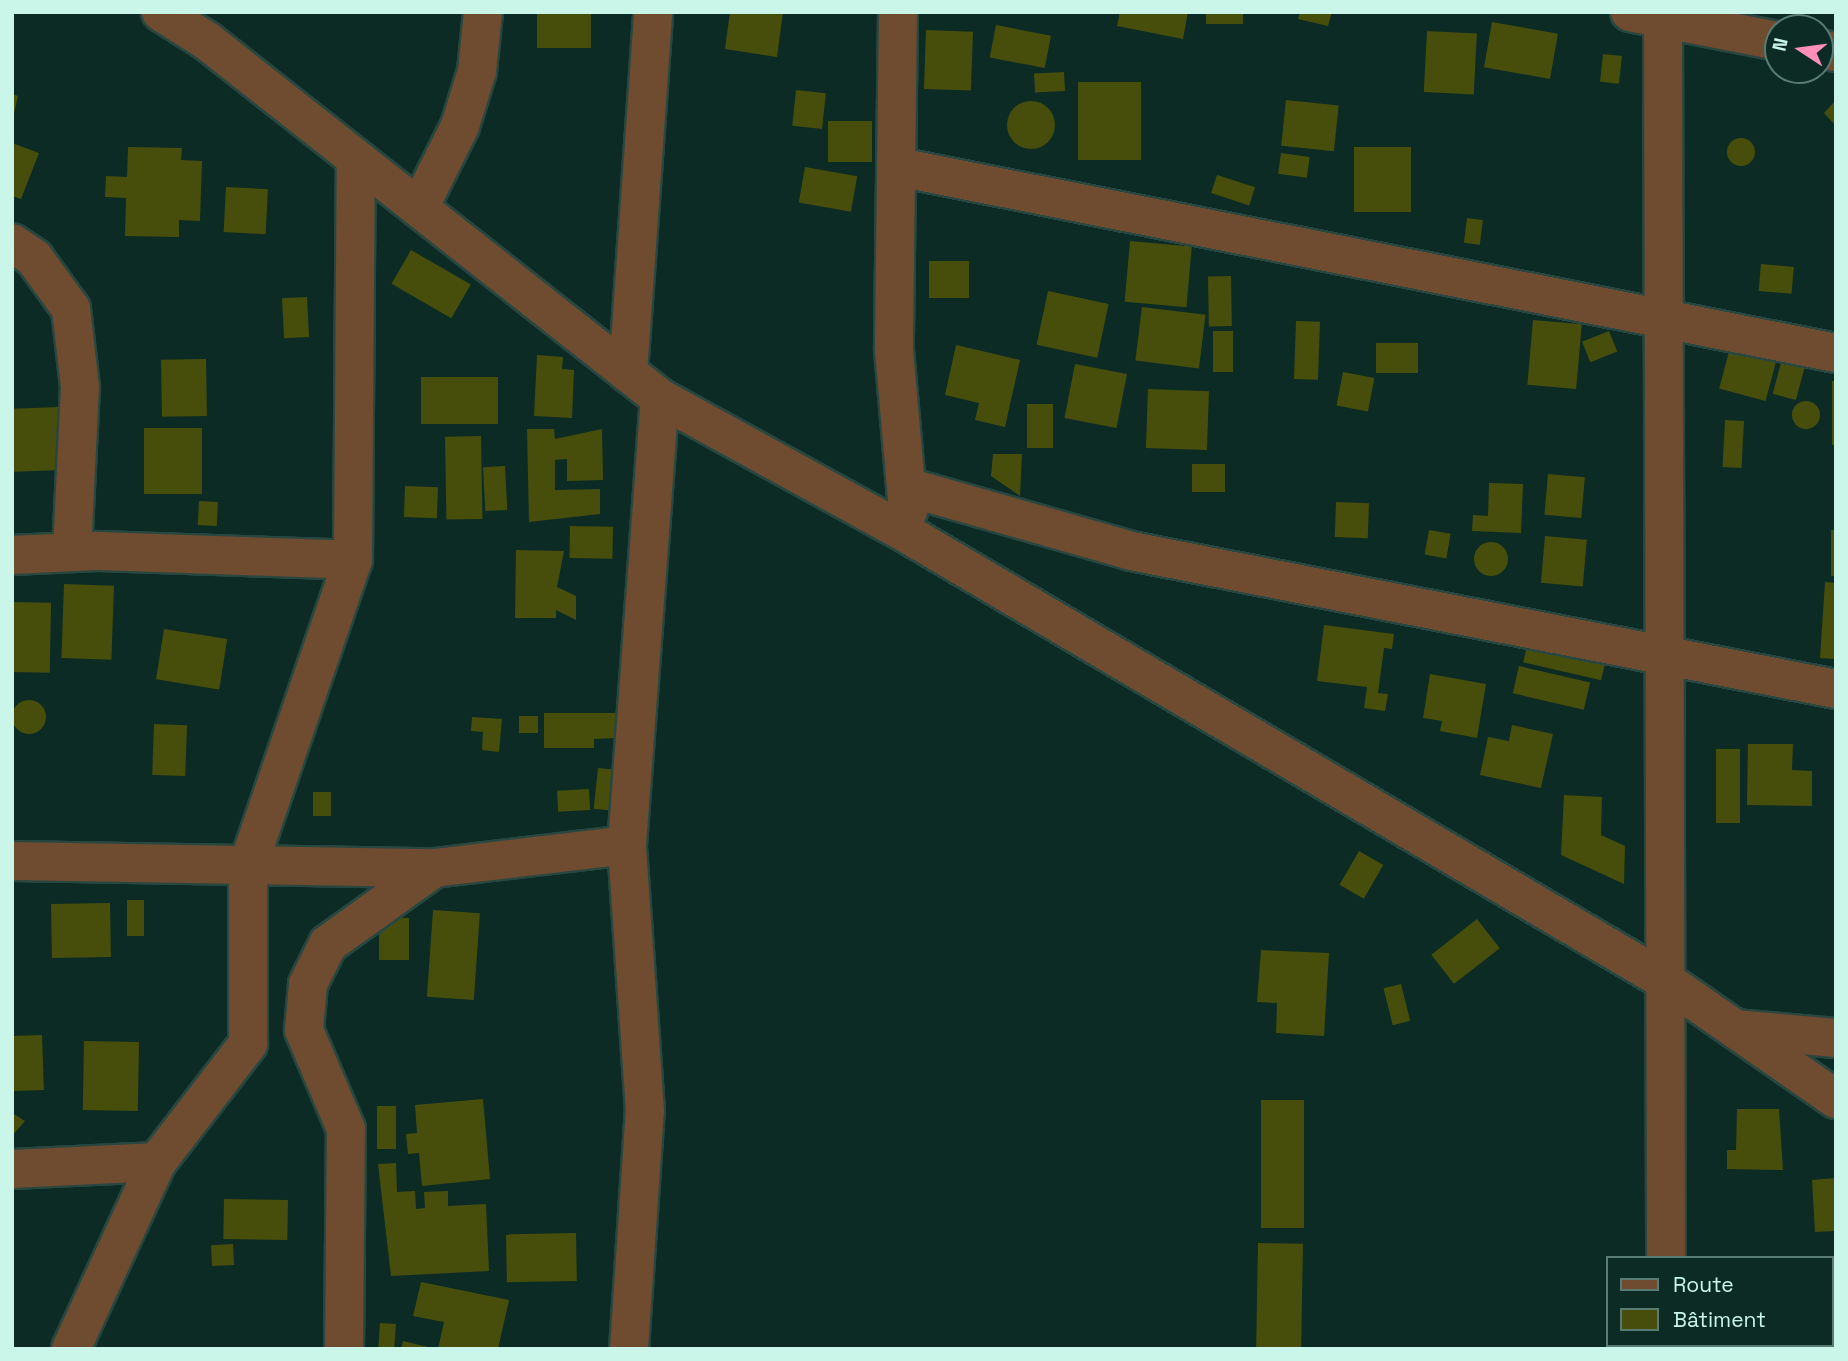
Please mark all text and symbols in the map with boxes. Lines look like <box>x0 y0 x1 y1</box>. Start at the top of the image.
north arrow <box>1764 14 1834 84</box>
text: N <box>1766 36 1794 54</box>
legend <box>1606 1256 1834 1347</box>
text: Route <box>1673 1271 1734 1298</box>
text: Bâtiment <box>1673 1306 1766 1333</box>

